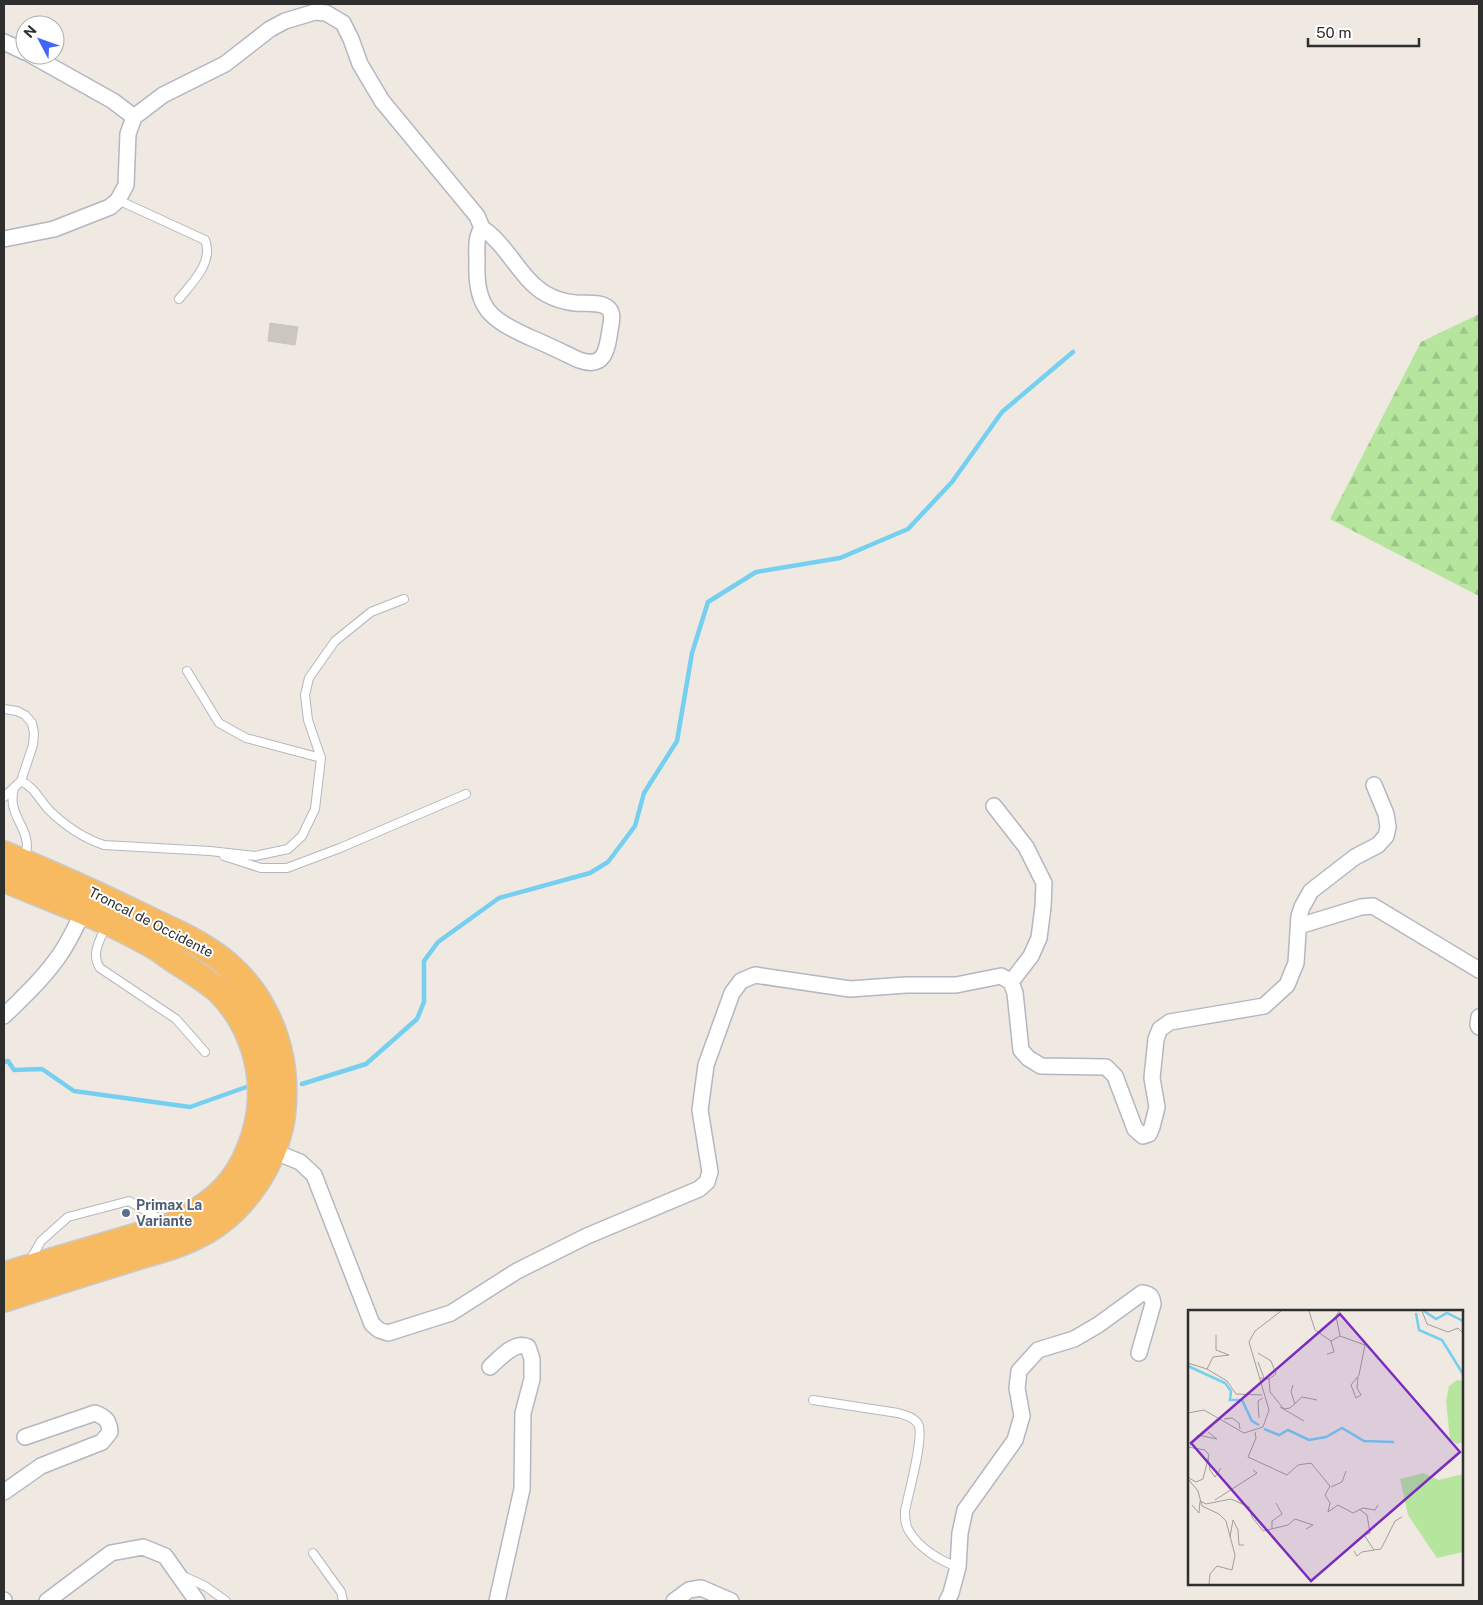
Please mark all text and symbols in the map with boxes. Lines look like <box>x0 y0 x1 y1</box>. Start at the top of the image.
north arrow <box>15 15 65 65</box>
scale bar <box>1308 15 1419 47</box>
text: N <box>21 22 40 41</box>
text: 50 m <box>1316 24 1351 41</box>
street label: Troncal de Occidente <box>86 884 216 960</box>
place label: Primax La Variante <box>136 1197 202 1229</box>
marker: Primax La Variante <box>120 1207 132 1219</box>
inset map <box>1188 1310 1463 1585</box>

